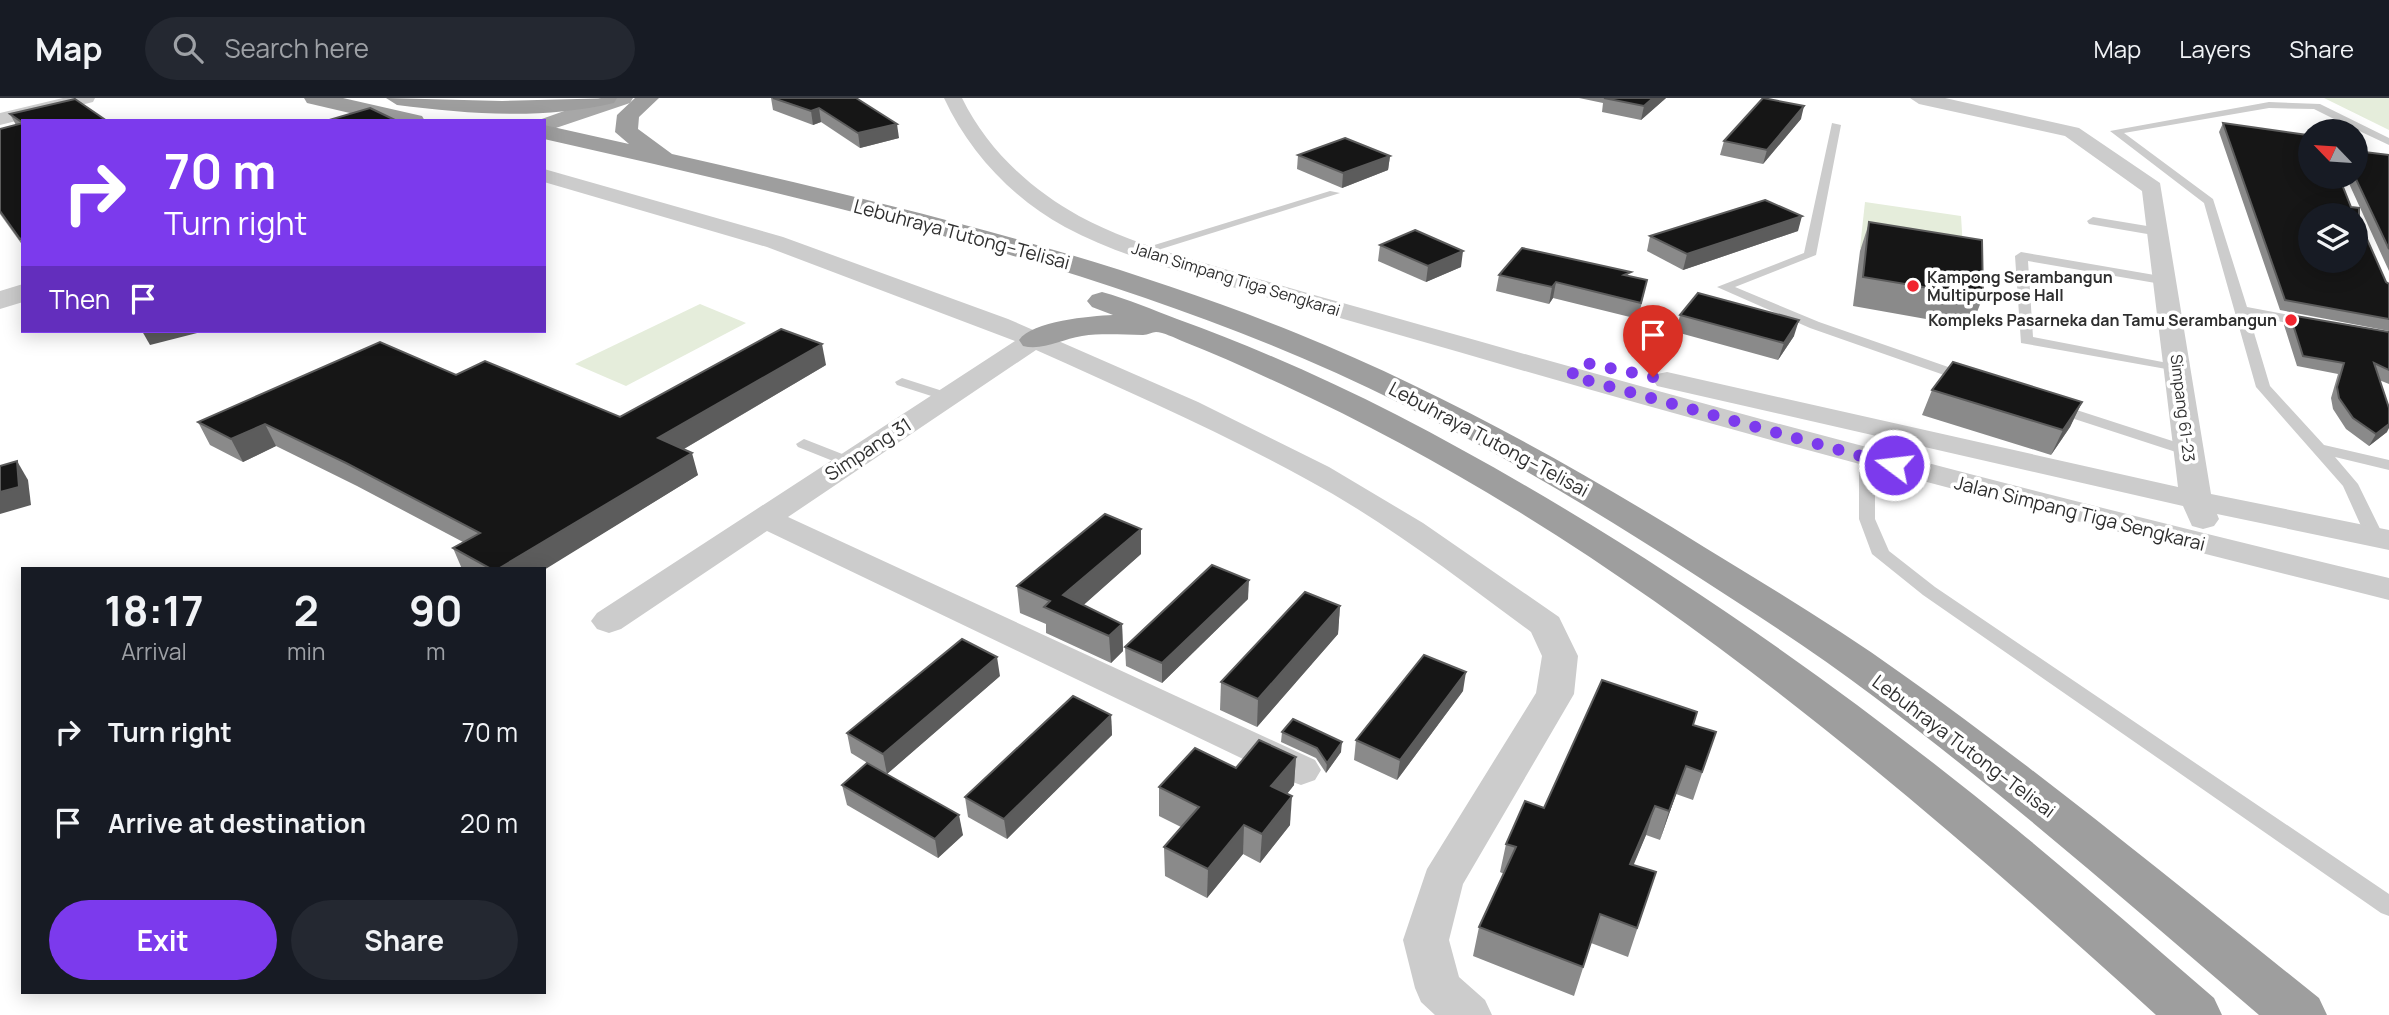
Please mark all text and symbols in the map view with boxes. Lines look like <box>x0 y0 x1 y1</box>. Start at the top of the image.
search box <box>145 17 635 80</box>
text: Map <box>35 26 103 71</box>
icon: search <box>169 29 207 67</box>
text: Search here <box>225 30 369 66</box>
text: Map <box>2094 32 2141 65</box>
text: Layers <box>2179 32 2251 65</box>
text: Share <box>2289 32 2354 65</box>
north arrow <box>2298 119 2368 189</box>
map controls <box>2298 119 2368 273</box>
text: 70 m <box>164 137 276 204</box>
icon: right <box>49 147 140 238</box>
street label: Lebuhraya Tutong–Telisai <box>851 193 1073 275</box>
text: Turn right <box>164 201 307 245</box>
button: layers <box>2298 203 2368 273</box>
street label: Jalan Simpang Tiga Sengkarai <box>1129 237 1343 321</box>
place label: Kampong Serambangun Multipurpose Hall <box>1927 266 2113 306</box>
marker: Kampong Serambangun Multipurpose Hall <box>1905 278 1921 294</box>
icon: arrive <box>124 280 162 318</box>
text: Then <box>49 281 110 317</box>
pin <box>1623 305 1683 377</box>
place label: Kompleks Pasarneka dan Tamu Serambangun <box>1928 309 2277 331</box>
marker: Kompleks Pasarneka dan Tamu Serambangun <box>2283 312 2299 328</box>
icon: arrive <box>1634 316 1672 354</box>
street label: Simpang 61-23 <box>2165 353 2201 463</box>
street label: Lebuhraya Tutong–Telisai <box>1385 375 1593 503</box>
street label: Simpang 31 <box>820 411 916 487</box>
position arrow <box>1857 428 1931 502</box>
street label: Jalan Simpang Tiga Sengkarai <box>1952 469 2208 557</box>
text: 18:17 <box>104 581 204 639</box>
text: 2 <box>294 581 319 639</box>
text: 90 <box>409 581 463 639</box>
text: Arrival <box>121 635 187 667</box>
text: min <box>287 635 326 667</box>
text: m <box>426 635 446 667</box>
street label: Lebuhraya Tutong–Telisai <box>1867 669 2061 823</box>
icon: right <box>49 713 87 751</box>
text: Turn right <box>108 714 232 750</box>
text: 70 m <box>462 714 518 750</box>
icon: arrive <box>49 804 87 842</box>
text: Arrive at destination <box>108 805 366 841</box>
text: 20 m <box>460 805 518 841</box>
button: Exit <box>49 900 277 980</box>
button: Share <box>291 900 518 980</box>

